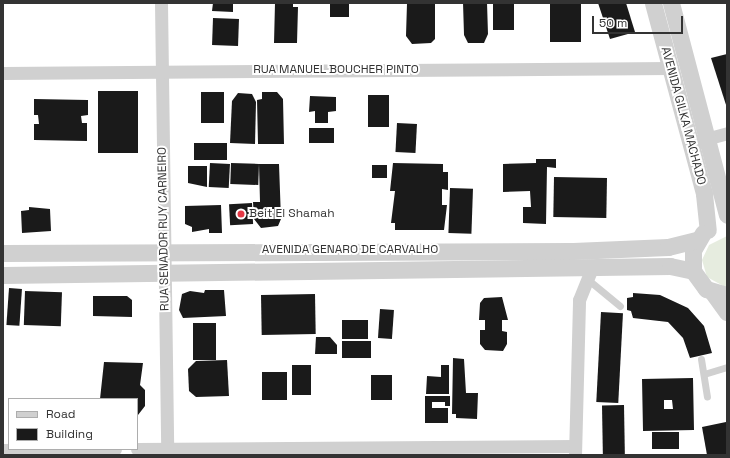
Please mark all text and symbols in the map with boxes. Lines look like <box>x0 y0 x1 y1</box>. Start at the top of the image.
scale bar <box>594 8 685 34</box>
text: 50 m <box>599 15 627 31</box>
street label: AVENIDA GILKA MACHADO <box>658 45 708 187</box>
street label: RUA MANUEL BOUCHER PINTO <box>253 63 419 77</box>
street label: RUA SENADOR RUY CARNEIRO <box>155 147 173 311</box>
place label: Beit El Shamah <box>249 207 335 221</box>
marker: Beit El Shamah <box>236 209 246 219</box>
street label: AVENIDA GENARO DE CARVALHO <box>262 243 438 257</box>
legend <box>8 398 138 450</box>
text: Road <box>46 406 75 422</box>
text: Building <box>46 426 93 442</box>

